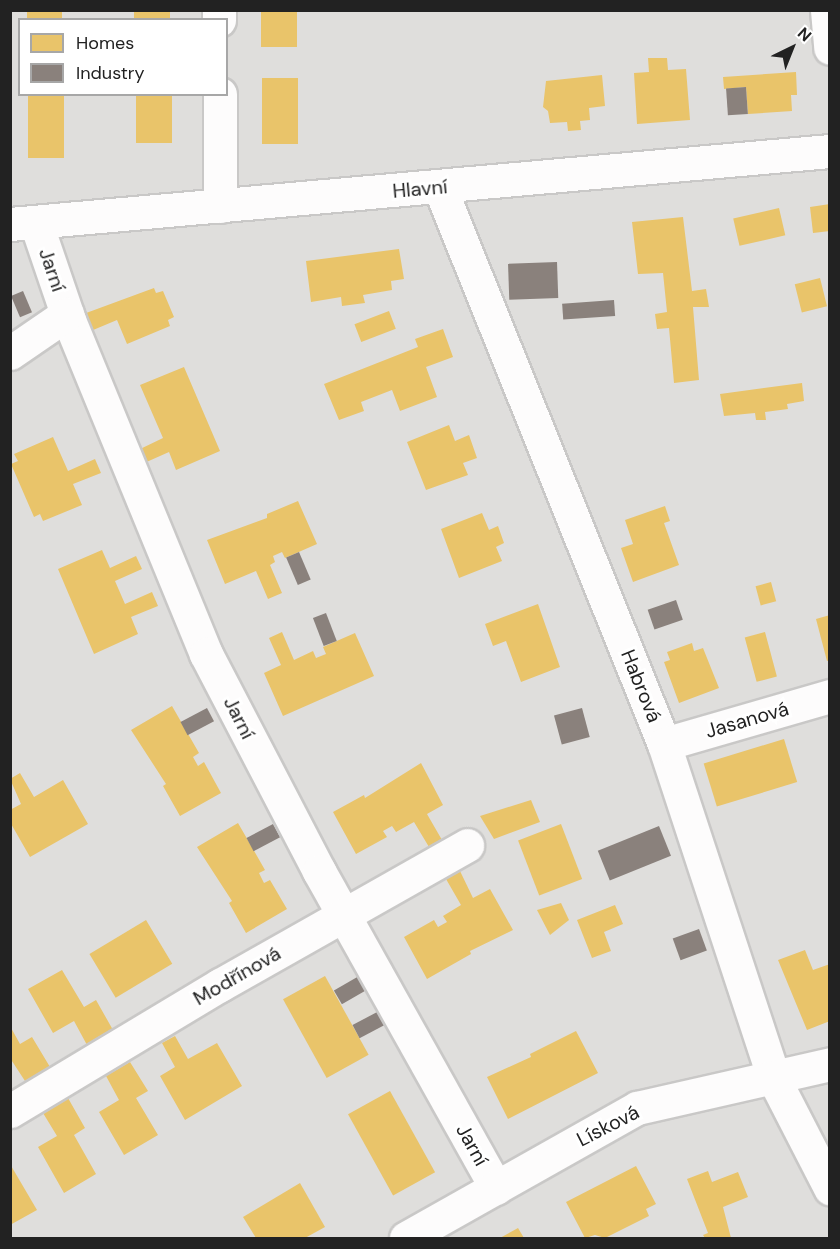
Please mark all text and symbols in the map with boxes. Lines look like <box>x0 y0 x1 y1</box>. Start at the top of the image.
legend <box>18 18 228 96</box>
north arrow <box>762 18 822 78</box>
text: N <box>793 23 816 46</box>
text: Homes <box>76 31 134 55</box>
text: Industry <box>76 61 145 85</box>
street label: Hlavní <box>392 175 448 203</box>
street label: Jarní <box>33 245 71 295</box>
street label: Habrová <box>616 646 666 726</box>
street label: Jarní <box>218 693 260 743</box>
street label: Jasanová <box>703 697 791 743</box>
street label: Modřínová <box>189 941 285 1011</box>
street label: Lísková <box>573 1100 643 1152</box>
street label: Jarní <box>451 1120 493 1170</box>

